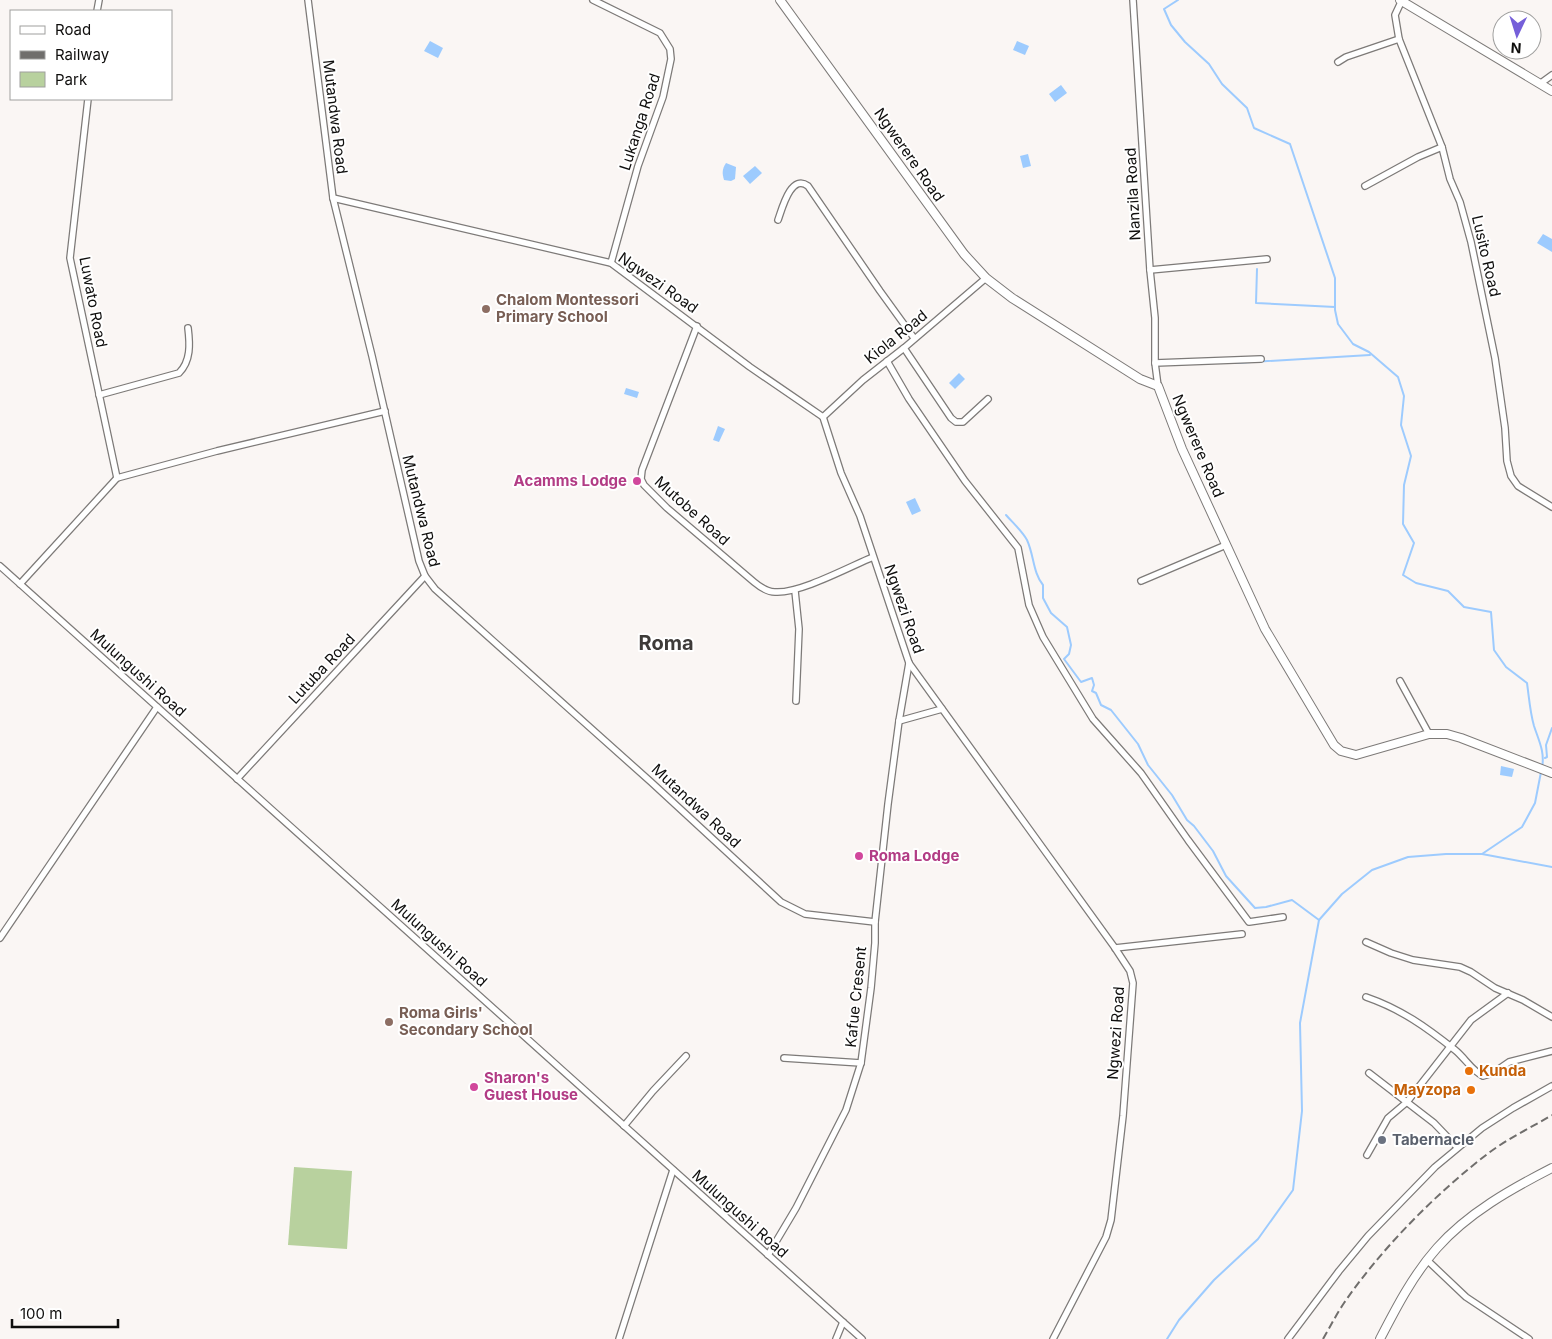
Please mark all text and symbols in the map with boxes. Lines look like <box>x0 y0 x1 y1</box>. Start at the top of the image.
legend <box>10 10 172 100</box>
north arrow <box>1492 10 1542 60</box>
text: Road <box>55 20 91 39</box>
text: N <box>1510 40 1522 57</box>
text: Railway <box>55 45 110 64</box>
street label: Mutandwa Road <box>319 59 352 175</box>
text: Park <box>55 70 88 89</box>
street label: Lukanga Road <box>615 71 664 173</box>
street label: Ngwerere Road <box>870 104 949 205</box>
street label: Nanzila Road <box>1121 147 1144 241</box>
street label: Lusito Road <box>1468 213 1505 298</box>
street label: Ngwezi Road <box>615 248 702 317</box>
street label: Luwato Road <box>75 255 112 349</box>
place label: Chalom Montessori Primary School <box>496 290 639 326</box>
marker: Chalom Montessori Primary School <box>480 303 492 315</box>
street label: Kiola Road <box>860 306 931 368</box>
street label: Ngwerere Road <box>1168 391 1229 500</box>
street label: Mutandwa Road <box>398 453 445 569</box>
place label: Acamms Lodge <box>514 471 627 490</box>
street label: Mutobe Road <box>651 472 734 549</box>
marker: Acamms Lodge <box>631 475 643 487</box>
street label: Ngwezi Road <box>880 562 929 656</box>
street label: Mulungushi Road <box>86 625 190 721</box>
street label: Lutuba Road <box>284 630 359 708</box>
district label: Roma <box>638 631 694 655</box>
street label: Mutandwa Road <box>648 759 745 852</box>
place label: Roma Lodge <box>869 846 959 865</box>
marker: Roma Lodge <box>853 850 865 862</box>
street label: Mulungushi Road <box>387 895 491 991</box>
street label: Kafue Cresent <box>841 945 870 1048</box>
street label: Ngwezi Road <box>1103 986 1128 1080</box>
place label: Roma Girls' Secondary School <box>399 1003 533 1039</box>
marker: Roma Girls' Secondary School <box>383 1016 395 1028</box>
place label: Kunda <box>1479 1061 1526 1080</box>
marker: Kunda <box>1463 1065 1475 1077</box>
place label: Sharon's Guest House <box>484 1068 578 1104</box>
place label: Mayzopa <box>1394 1080 1461 1099</box>
marker: Sharon's Guest House <box>468 1081 480 1093</box>
marker: Mayzopa <box>1465 1084 1477 1096</box>
place label: Tabernacle <box>1392 1130 1474 1149</box>
marker: Tabernacle <box>1376 1134 1388 1146</box>
street label: Mulungushi Road <box>688 1166 792 1262</box>
scale bar <box>12 1296 119 1328</box>
text: 100 m <box>20 1304 62 1323</box>

